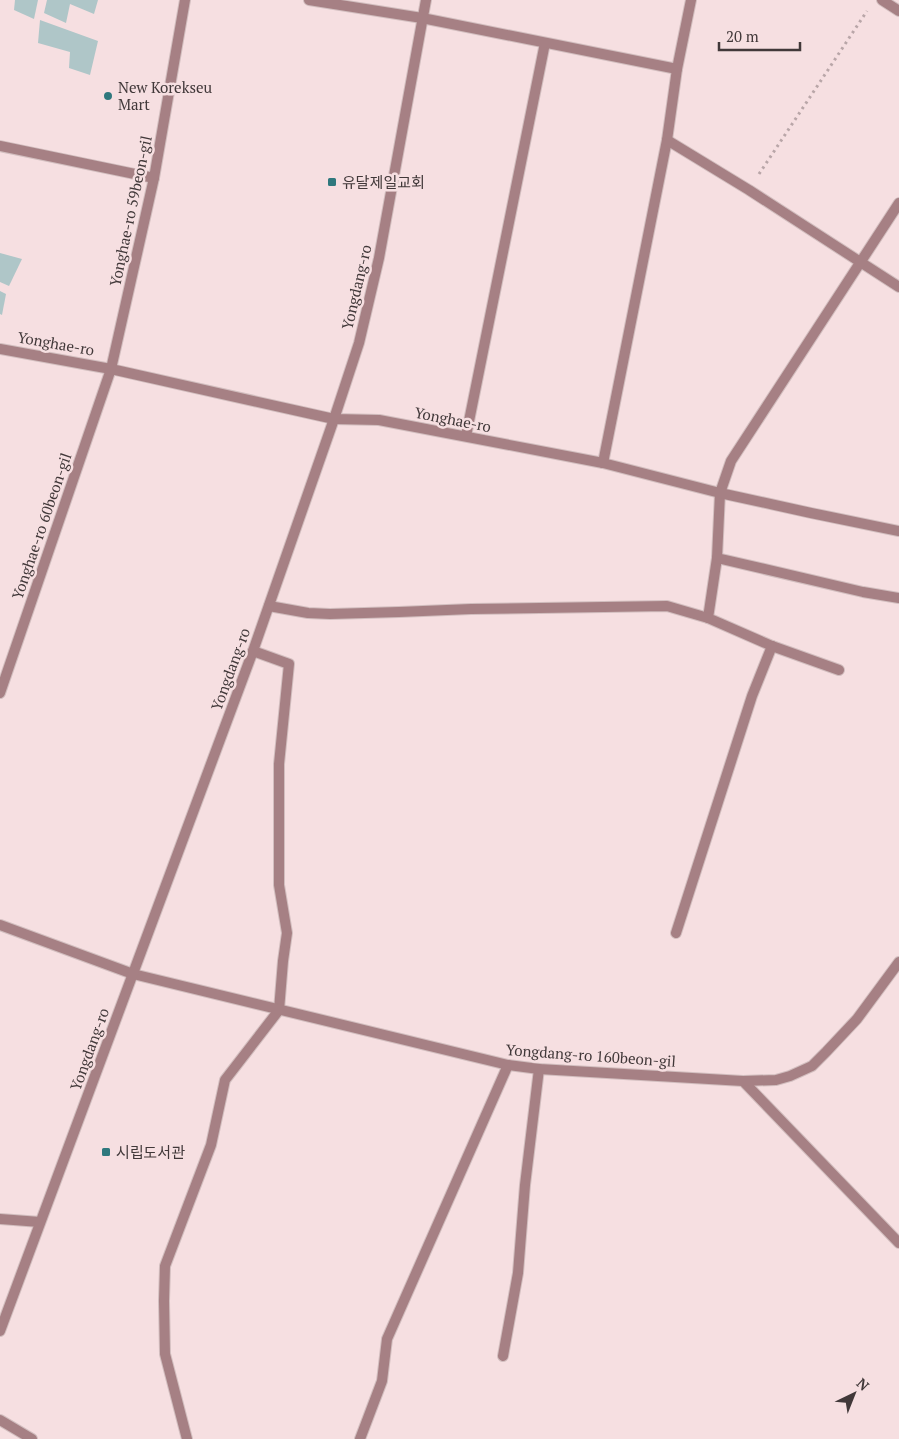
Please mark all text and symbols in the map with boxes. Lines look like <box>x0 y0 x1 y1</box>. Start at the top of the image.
scale bar <box>719 20 800 52</box>
text: 20 m <box>726 26 759 46</box>
place label: New Korekseu Mart <box>118 77 212 114</box>
marker: New Korekseu Mart <box>102 90 114 102</box>
street label: Yonghae-ro 59beon-gil <box>104 134 156 288</box>
place label: 유달제일교회 <box>342 172 425 192</box>
marker: 유달제일교회 <box>326 176 338 188</box>
street label: Yongdang-ro <box>337 243 375 331</box>
street label: Yonghae-ro <box>16 326 96 360</box>
street label: Yonghae-ro <box>413 402 493 436</box>
street label: Yonghae-ro 60beon-gil <box>7 450 75 602</box>
street label: Yongdang-ro <box>206 625 254 713</box>
street label: Yongdang-ro <box>65 1005 113 1093</box>
street label: Yongdang-ro 160beon-gil <box>505 1039 677 1071</box>
place label: 시립도서관 <box>116 1142 185 1162</box>
marker: 시립도서관 <box>100 1146 112 1158</box>
north arrow <box>829 1369 879 1419</box>
text: N <box>853 1374 874 1395</box>

